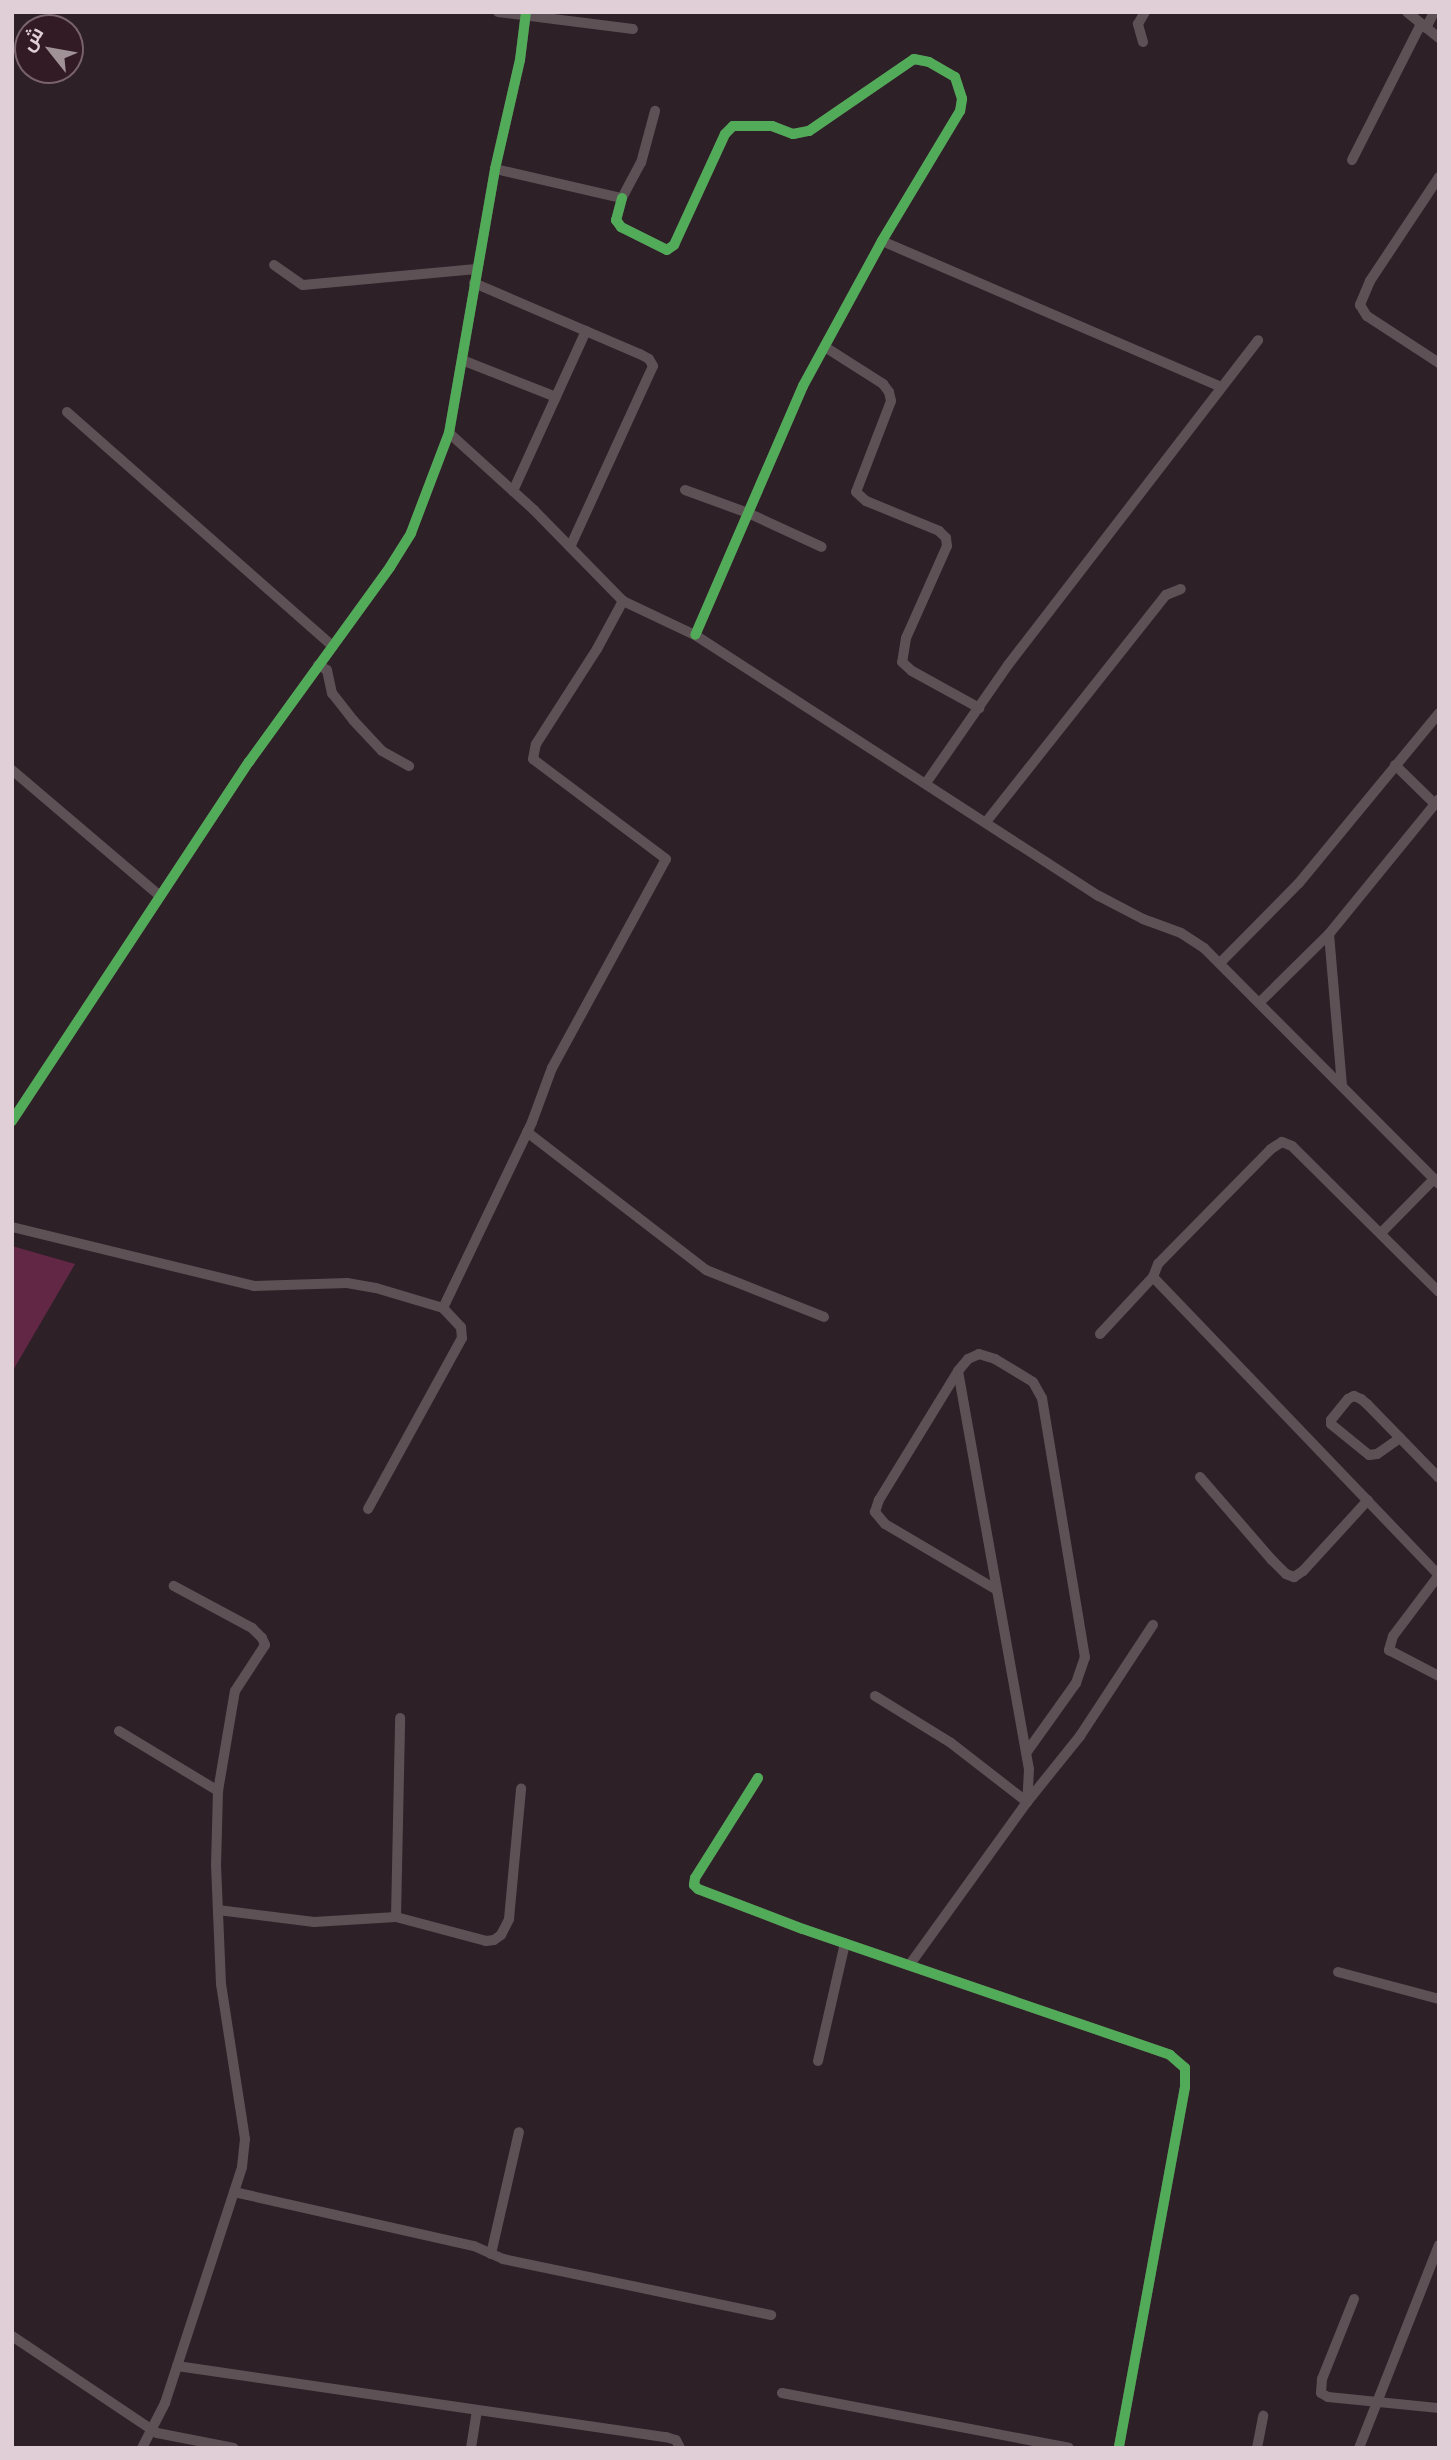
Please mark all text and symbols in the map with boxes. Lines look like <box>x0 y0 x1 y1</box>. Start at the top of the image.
north arrow <box>14 14 84 84</box>
text: ش <box>15 22 49 56</box>

